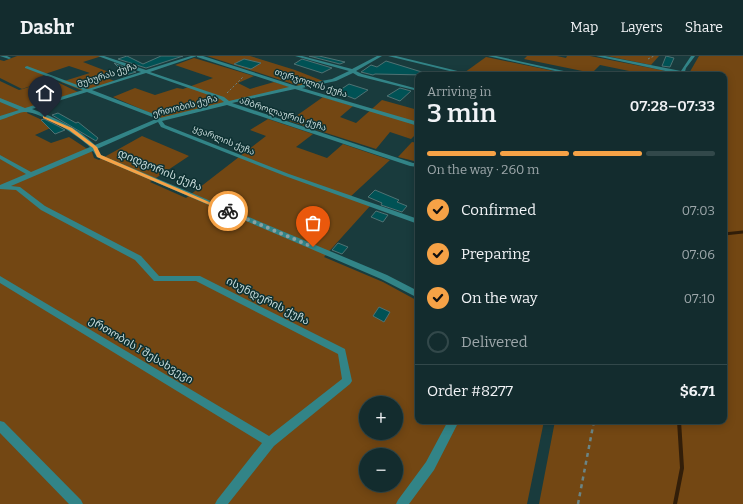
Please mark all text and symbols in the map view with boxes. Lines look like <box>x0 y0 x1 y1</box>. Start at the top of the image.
text: Dashr <box>20 16 74 39</box>
text: Map <box>570 19 598 36</box>
text: Layers <box>620 19 663 36</box>
text: Share <box>685 19 723 36</box>
street label: მუხურას ქუჩა <box>76 61 138 89</box>
street label: თერჯოლის ქუჩა <box>273 67 349 100</box>
pin <box>28 76 62 117</box>
icon: home <box>34 82 56 104</box>
text: Arriving in <box>427 84 492 99</box>
street label: ერთობის ქუჩა <box>151 93 219 119</box>
street label: ამბროლაურის ქუჩა <box>238 95 328 134</box>
text: 07:28–07:33 <box>630 97 715 115</box>
text: 3 min <box>427 98 496 129</box>
street label: ყვარლის ქუჩა <box>191 123 256 158</box>
street label: დიდგორის ქუჩა <box>116 146 204 194</box>
text: On the way · 260 m <box>427 162 539 177</box>
courier <box>208 191 248 231</box>
icon: check <box>427 199 449 221</box>
icon: bike <box>217 200 239 222</box>
text: Confirmed <box>461 201 536 219</box>
text: 07:03 <box>682 203 715 218</box>
pin <box>296 206 330 247</box>
icon: bag <box>302 212 324 234</box>
icon: check <box>427 243 449 265</box>
text: Preparing <box>461 245 530 263</box>
text: 07:06 <box>681 247 715 262</box>
street label: ისუნდერის ქუჩა <box>224 274 312 328</box>
icon: check <box>427 287 449 309</box>
text: On the way <box>461 289 538 307</box>
text: 07:10 <box>684 291 715 306</box>
street label: ერთობის I შესახვევი <box>87 314 195 386</box>
text: Delivered <box>461 333 528 351</box>
text: Order #8277 <box>427 382 513 400</box>
text: $6.71 <box>680 382 715 400</box>
map controls <box>359 396 403 492</box>
button: + <box>359 396 403 440</box>
button: − <box>359 448 403 492</box>

